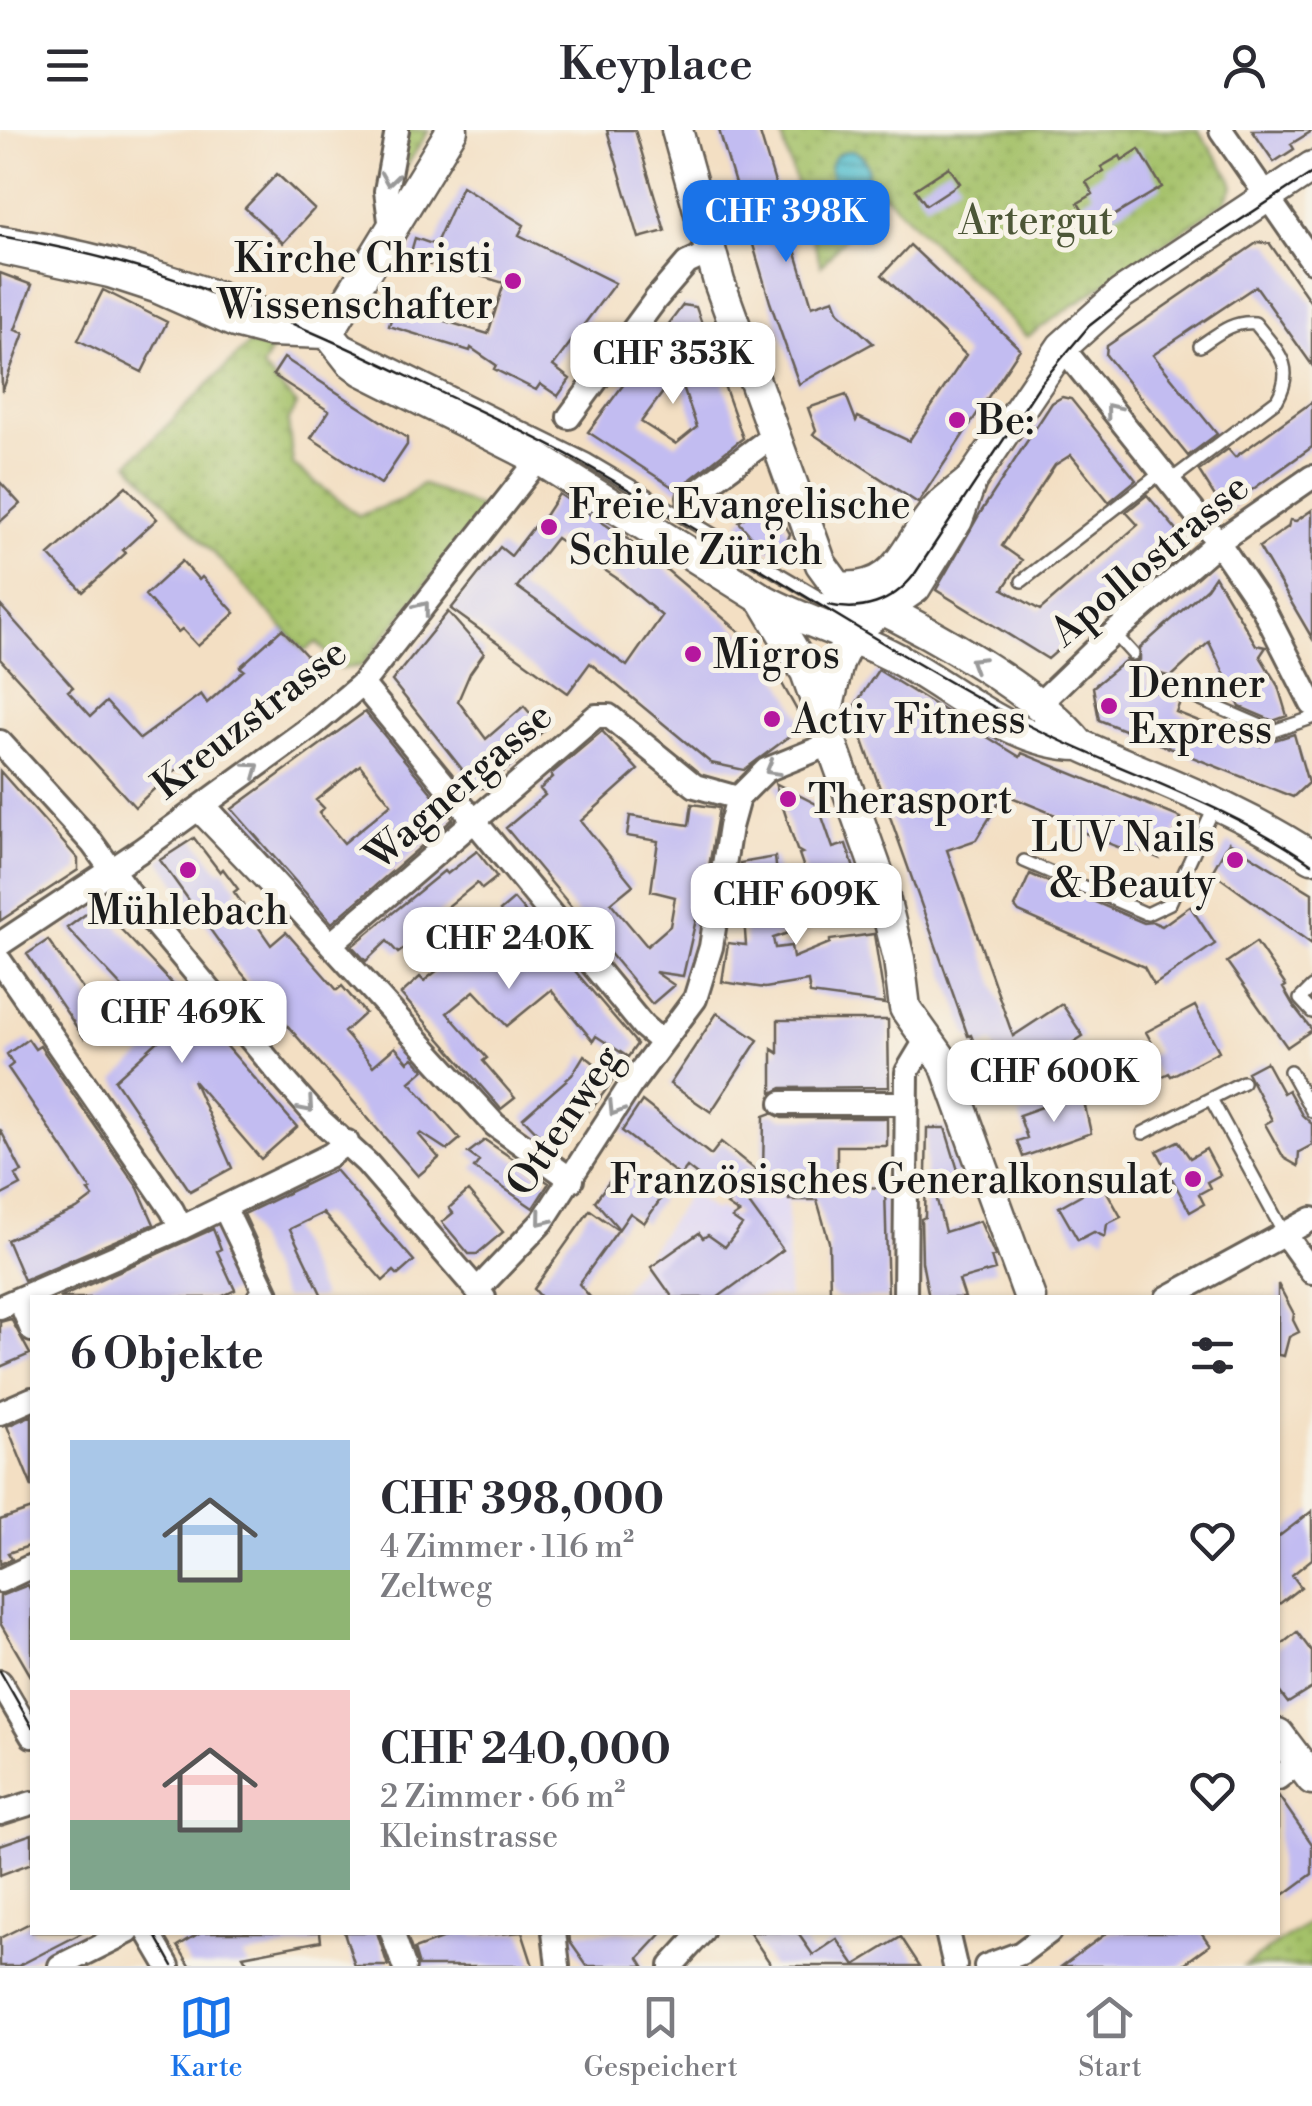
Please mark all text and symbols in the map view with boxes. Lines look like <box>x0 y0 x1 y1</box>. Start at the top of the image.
text: Keyplace <box>559 37 753 94</box>
icon: menu <box>40 38 95 93</box>
icon: person <box>1217 38 1272 93</box>
one-way arrow <box>379 171 400 187</box>
pin: CHF 398K <box>683 180 889 265</box>
text: CHF 398K <box>705 192 867 232</box>
park label: Artergut <box>958 197 1113 248</box>
place label: Kirche Christi Wissenschafter <box>215 235 493 331</box>
marker: Kirche Christi Wissenschafter <box>502 270 524 292</box>
pin: CHF 353K <box>570 322 776 407</box>
text: CHF 353K <box>592 334 754 374</box>
place label: Be: <box>976 397 1034 447</box>
one-way arrow <box>1106 403 1124 421</box>
marker: Be: <box>946 409 968 431</box>
street label: Apollostrasse <box>1040 463 1260 659</box>
place label: Freie Evangelische Schule Zürich <box>569 481 911 577</box>
marker: Freie Evangelische Schule Zürich <box>538 516 560 538</box>
one-way arrow <box>411 601 429 619</box>
street label: Kreuzstrasse <box>143 628 357 811</box>
place label: Migros <box>713 631 840 682</box>
marker: Migros <box>682 643 704 665</box>
one-way arrow <box>969 657 987 676</box>
place label: Denner Express <box>1129 660 1272 756</box>
street label: Wagnergasse <box>354 692 564 884</box>
marker: Denner Express <box>1098 695 1120 717</box>
place label: Activ Fitness <box>791 696 1026 746</box>
marker: Activ Fitness <box>761 708 783 730</box>
one-way arrow <box>765 757 783 776</box>
one-way arrow <box>242 763 260 781</box>
place label: Therasport <box>808 776 1012 826</box>
marker: Therasport <box>777 788 799 810</box>
place label: LUV Nails & Beauty <box>1032 814 1216 911</box>
marker: LUV Nails & Beauty <box>1224 849 1246 871</box>
marker: Mühlebach <box>177 859 199 881</box>
pin: CHF 609K <box>693 863 899 948</box>
text: CHF 609K <box>713 875 879 915</box>
place label: Mühlebach <box>88 887 288 937</box>
pin: CHF 240K <box>406 907 612 992</box>
text: CHF 240K <box>425 919 593 959</box>
pin: CHF 469K <box>79 981 285 1066</box>
text: CHF 469K <box>100 993 264 1033</box>
street label: Ottenweg <box>496 1036 634 1207</box>
pin: CHF 600K <box>951 1040 1157 1125</box>
text: CHF 600K <box>969 1052 1139 1092</box>
one-way arrow <box>296 1094 314 1113</box>
one-way arrow <box>608 1099 627 1117</box>
place label: Französisches Generalkonsulat <box>610 1156 1173 1206</box>
marker: Französisches Generalkonsulat <box>1182 1168 1204 1190</box>
one-way arrow <box>537 1208 554 1226</box>
icon: filters <box>1185 1328 1240 1383</box>
text: 6 Objekte <box>70 1329 264 1382</box>
text: CHF 398,000 <box>380 1474 664 1527</box>
icon: home <box>150 1480 270 1600</box>
icon: heart <box>1185 1513 1240 1568</box>
text: 4 Zimmer · 116 m² <box>380 1527 634 1567</box>
text: Zeltweg <box>380 1567 492 1607</box>
text: CHF 240,000 <box>380 1724 671 1777</box>
icon: home <box>150 1730 270 1850</box>
icon: heart <box>1185 1763 1240 1818</box>
text: 2 Zimmer · 66 m² <box>380 1777 625 1817</box>
text: Kleinstrasse <box>380 1817 558 1857</box>
tab: Karte <box>170 1990 243 2085</box>
tab: Gespeichert <box>583 1990 738 2085</box>
tab: Start <box>1078 1990 1142 2085</box>

